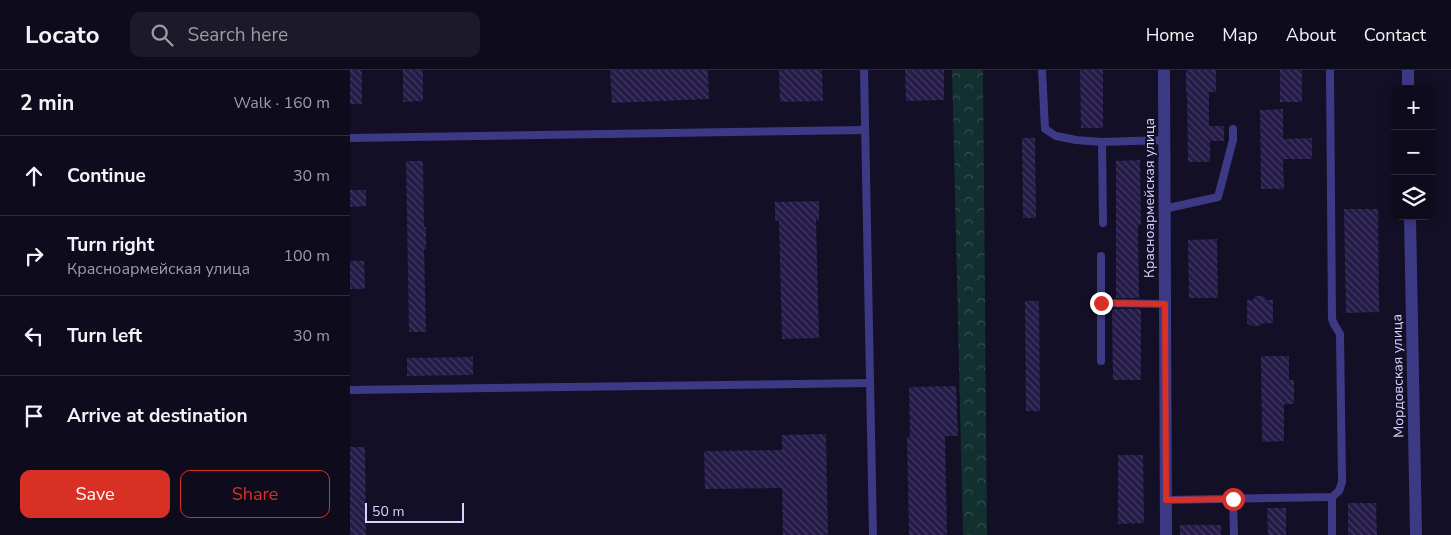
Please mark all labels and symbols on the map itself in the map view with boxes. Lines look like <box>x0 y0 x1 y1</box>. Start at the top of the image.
street label: Красноармейская улица <box>1140 118 1159 278</box>
route end <box>1090 292 1113 315</box>
street label: Мордовская улица <box>1387 314 1409 438</box>
route start <box>1222 488 1245 511</box>
scale bar <box>365 500 464 523</box>

